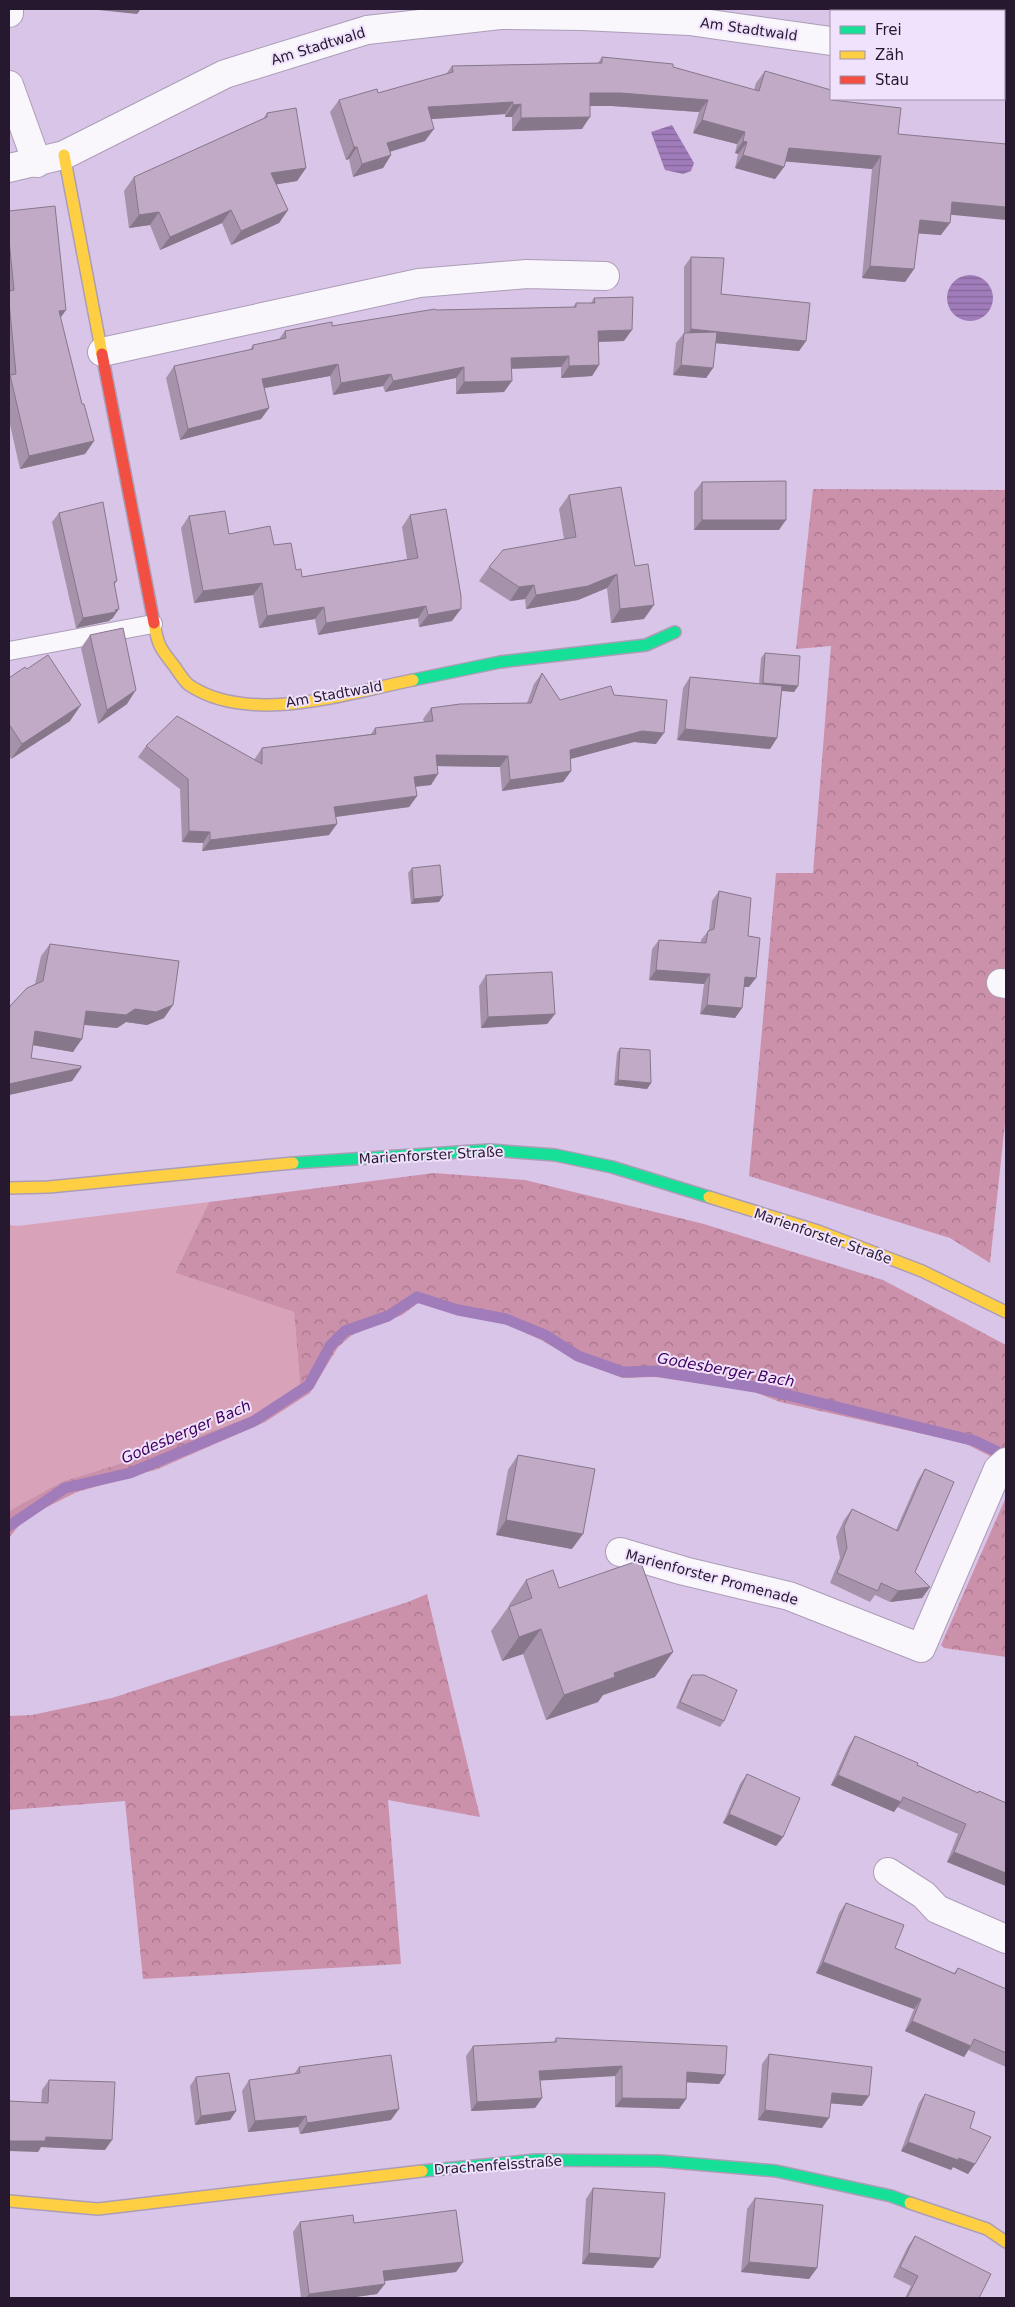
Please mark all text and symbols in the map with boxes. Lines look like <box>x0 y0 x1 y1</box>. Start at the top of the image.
legend <box>830 10 1005 100</box>
street label: Am Stadtwald <box>699 14 799 44</box>
text: Frei <box>875 21 902 39</box>
street label: Am Stadtwald <box>269 24 367 68</box>
text: Zäh <box>875 46 904 64</box>
text: Stau <box>875 71 909 89</box>
street label: Am Stadtwald <box>284 678 384 710</box>
street label: Marienforster Straße <box>358 1143 504 1167</box>
street label: Marienforster Straße <box>752 1205 894 1267</box>
water label: Godesberger Bach <box>656 1349 796 1391</box>
water label: Godesberger Bach <box>118 1397 254 1467</box>
street label: Marienforster Promenade <box>624 1546 800 1608</box>
street label: Drachenfelsstraße <box>433 2153 563 2177</box>

